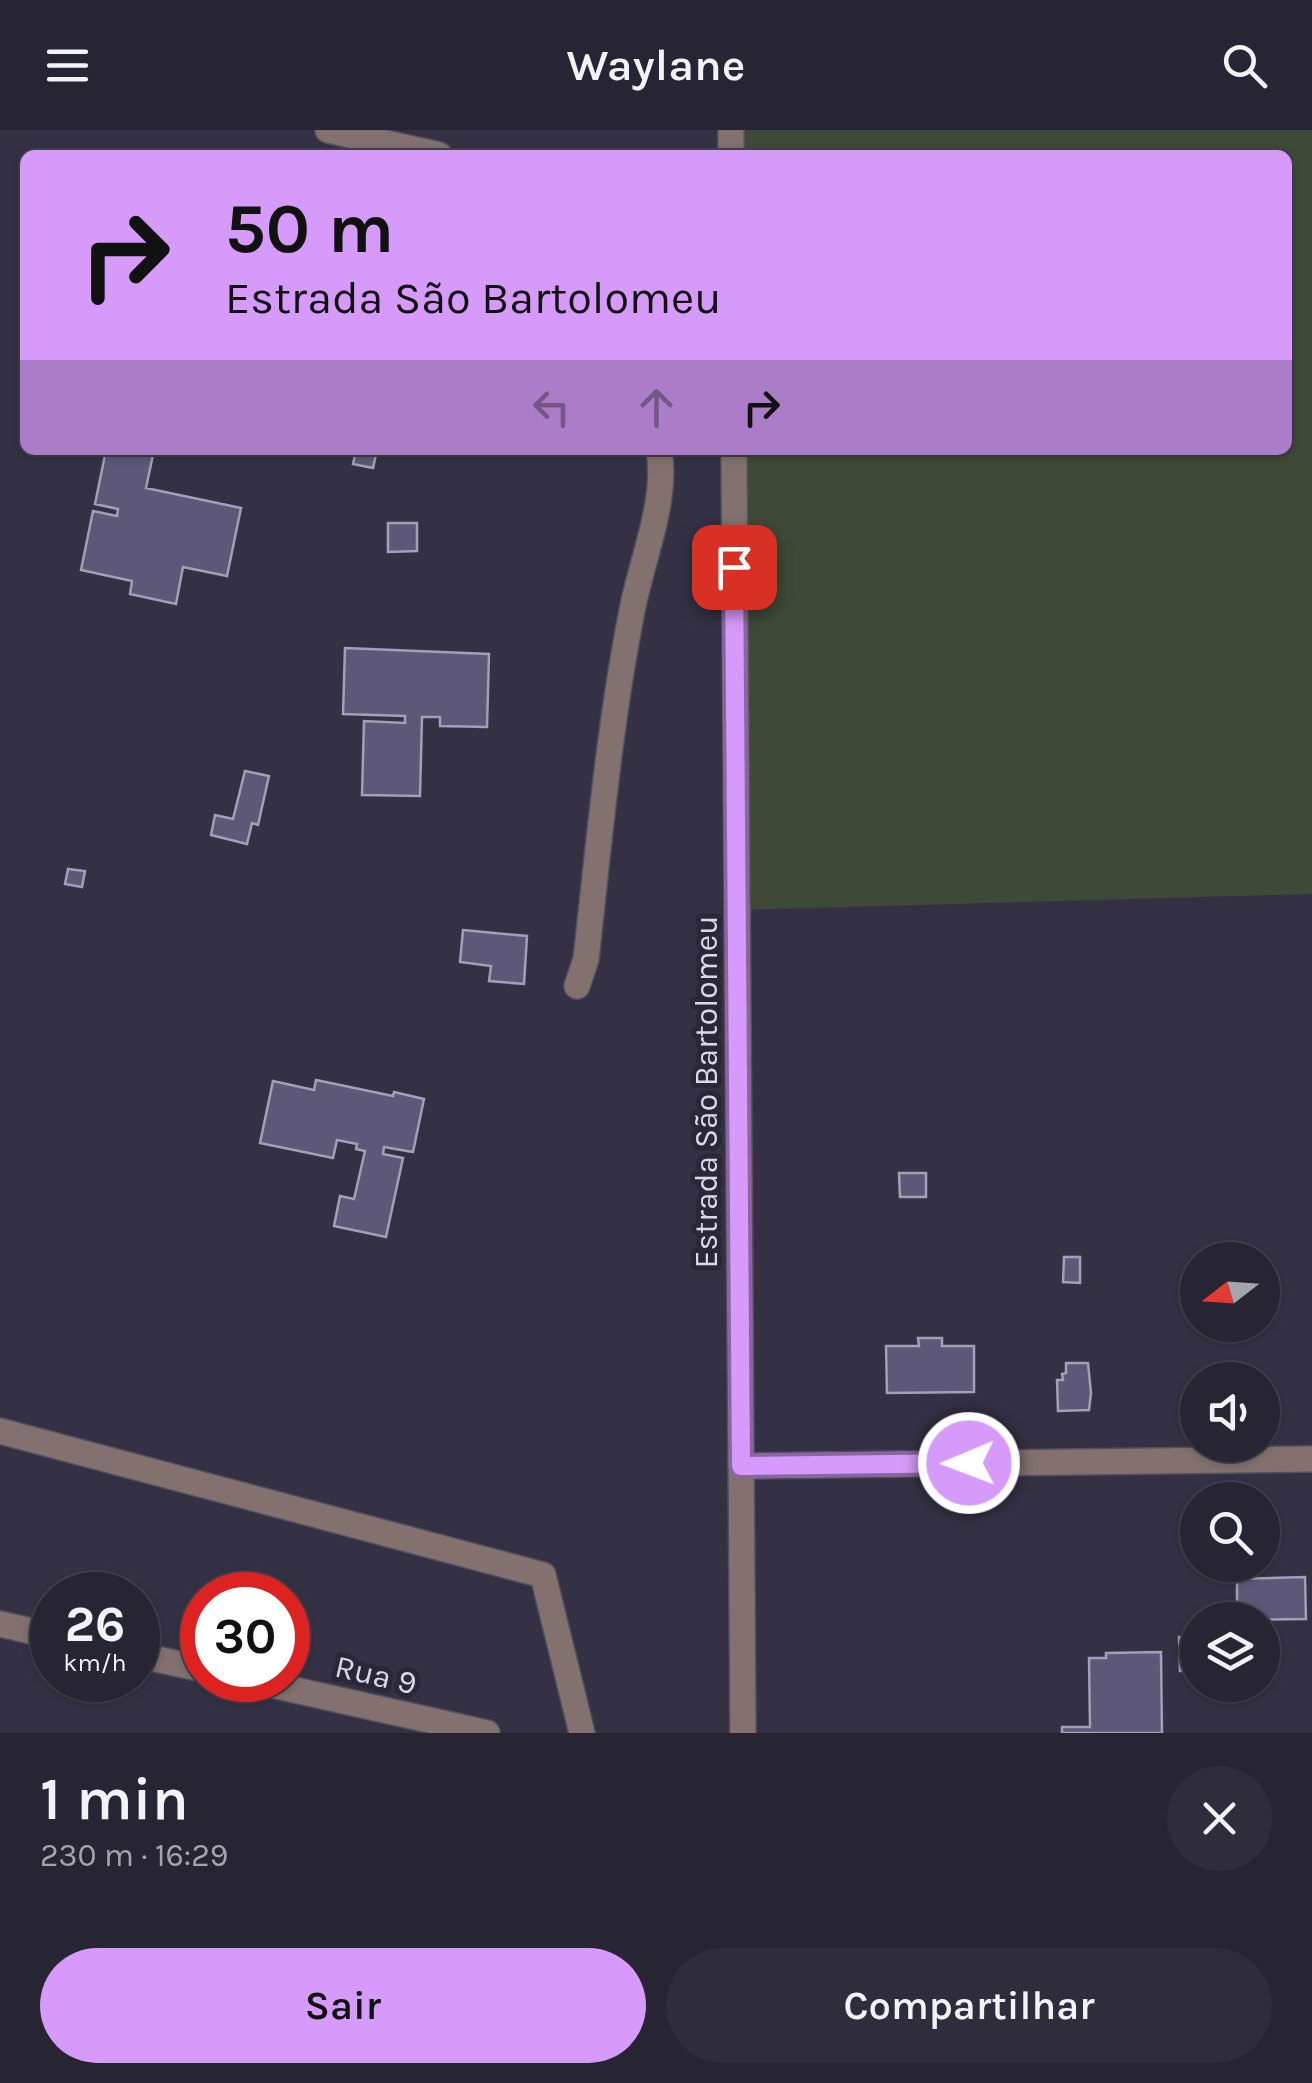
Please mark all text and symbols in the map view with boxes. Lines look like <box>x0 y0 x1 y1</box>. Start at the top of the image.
icon: menu <box>40 38 95 93</box>
icon: search <box>1217 38 1272 93</box>
text: Waylane <box>566 39 746 91</box>
text: 50 m <box>225 188 394 270</box>
icon: right <box>60 190 190 320</box>
text: Estrada São Bartolomeu <box>225 272 721 324</box>
icon: left <box>524 380 579 435</box>
icon: ahead <box>629 380 684 435</box>
icon: right <box>734 380 789 435</box>
pin <box>692 525 777 610</box>
icon: arrive <box>707 540 762 595</box>
street label: Estrada São Bartolomeu <box>688 915 725 1269</box>
north arrow <box>1180 1242 1280 1342</box>
map controls <box>1180 1242 1280 1702</box>
button: sound <box>1180 1362 1280 1462</box>
position arrow <box>917 1411 1021 1515</box>
button: search <box>1180 1482 1280 1582</box>
speed limit sign: 30 <box>180 1572 310 1702</box>
text: 26 <box>65 1595 125 1654</box>
button: layers <box>1180 1602 1280 1702</box>
text: km/h <box>63 1648 127 1677</box>
street label: Rua 9 <box>332 1648 420 1702</box>
text: 1 min <box>40 1764 189 1834</box>
button: close <box>1167 1766 1272 1871</box>
text: 230 m · 16:29 <box>40 1837 228 1874</box>
button: Sair <box>40 1948 646 2063</box>
button: Compartilhar <box>666 1948 1272 2063</box>

